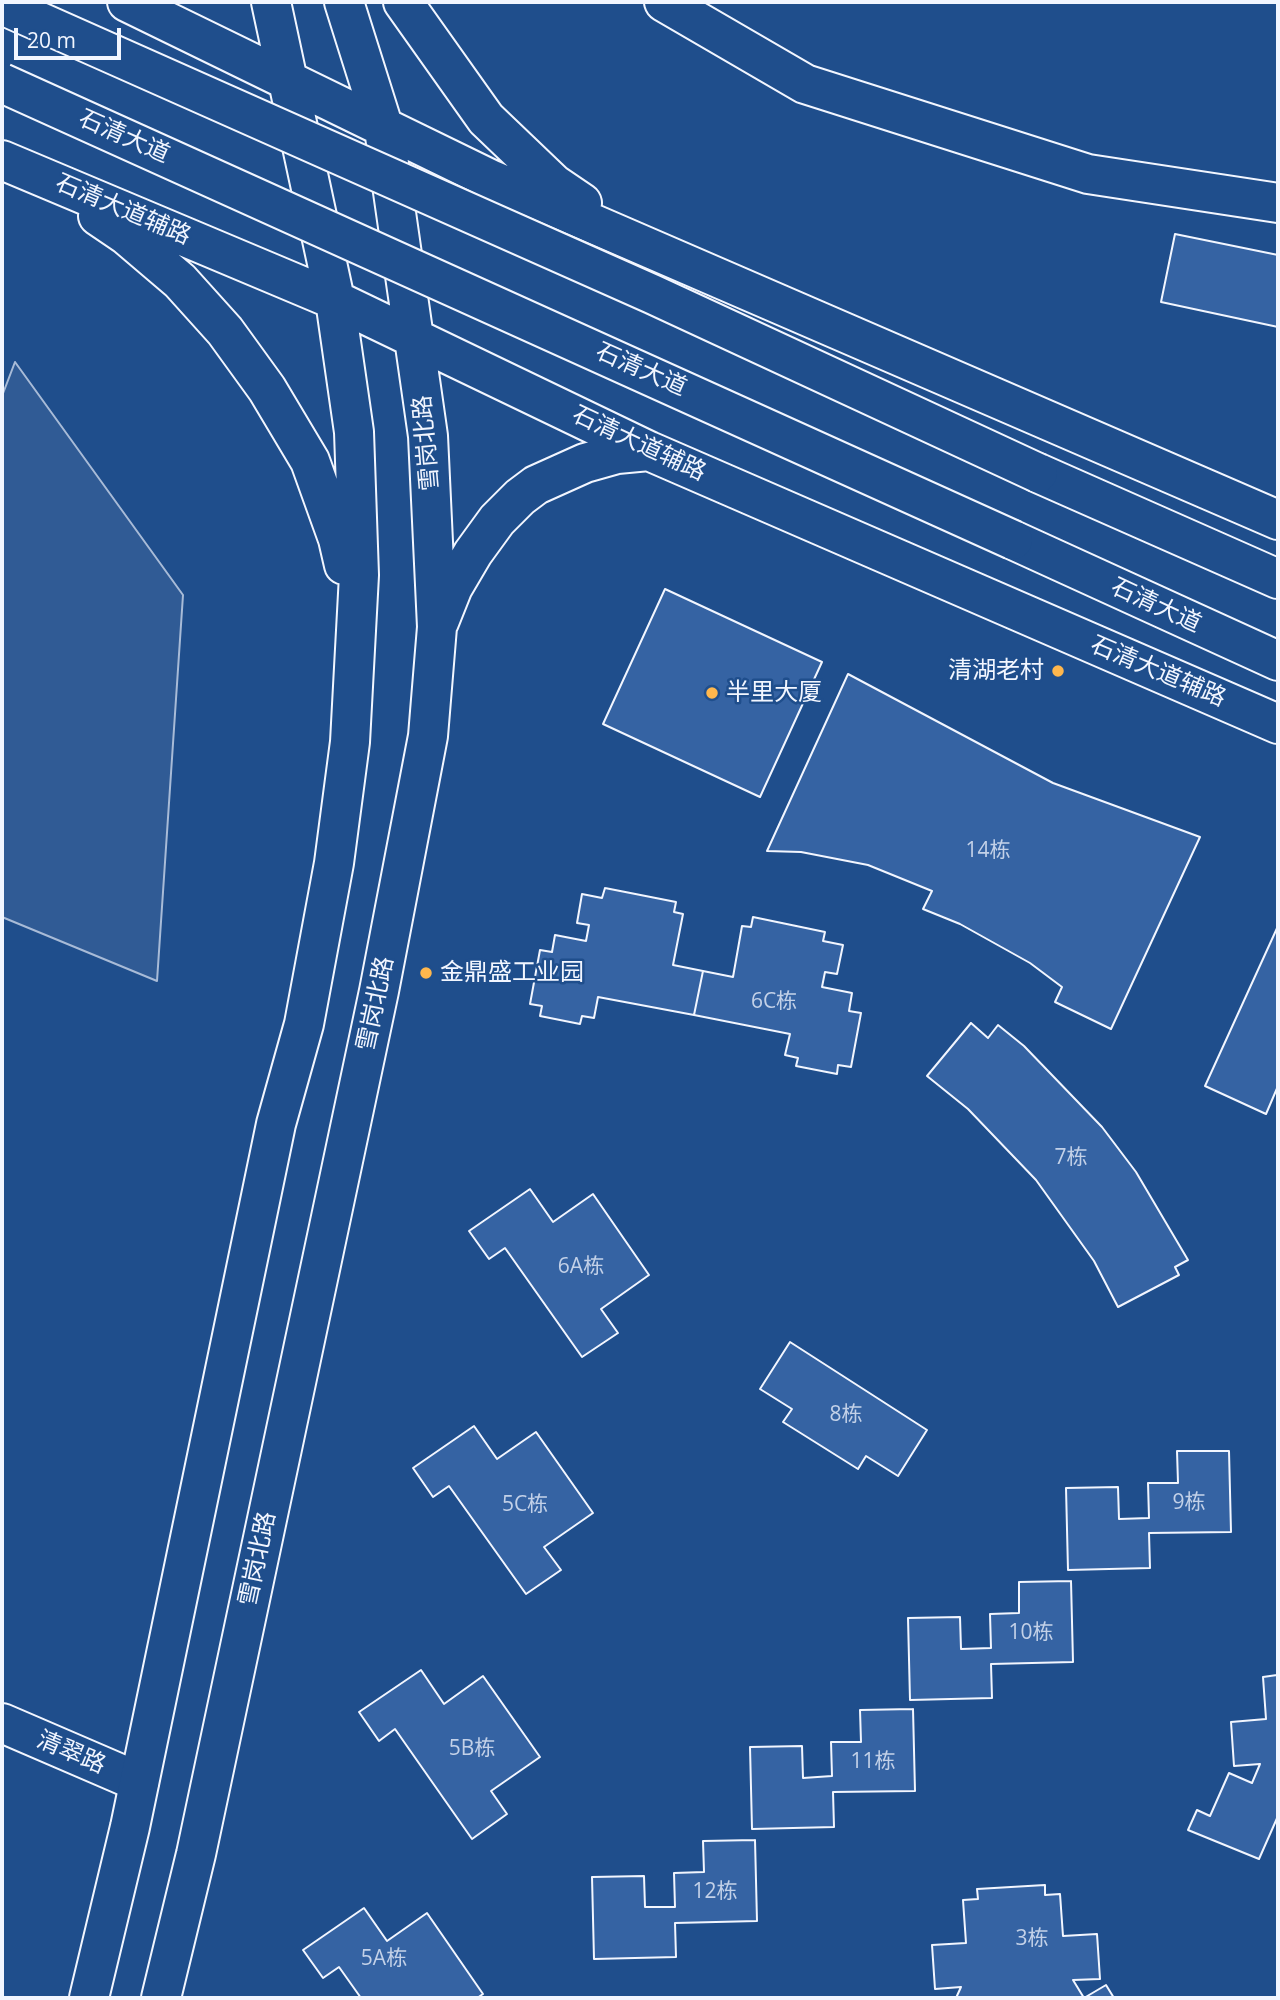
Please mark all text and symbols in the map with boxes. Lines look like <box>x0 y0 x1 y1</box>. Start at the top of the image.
scale bar <box>18 14 124 58</box>
text: 20 m <box>27 26 76 54</box>
street label: 石清大道 <box>74 104 174 170</box>
street label: 石清大道辅路 <box>51 169 195 251</box>
street label: 石清大道 <box>591 337 691 403</box>
street label: 雪岗北路 <box>408 394 446 492</box>
street label: 石清大道辅路 <box>568 401 710 487</box>
street label: 石清大道 <box>1106 573 1206 639</box>
street label: 石清大道辅路 <box>1086 631 1230 713</box>
place label: 清湖老村 <box>948 657 1044 685</box>
marker: 清湖老村 <box>1050 663 1066 679</box>
place label: 半里大厦 <box>726 679 822 707</box>
marker: 半里大厦 <box>704 685 720 701</box>
house number: 14栋 <box>965 838 1011 864</box>
street label: 雪岗北路 <box>352 954 400 1054</box>
place label: 金鼎盛工业园 <box>440 959 584 987</box>
marker: 金鼎盛工业园 <box>418 965 434 981</box>
house number: 6C栋 <box>751 989 797 1015</box>
house number: 7栋 <box>1054 1145 1088 1171</box>
house number: 6A栋 <box>558 1254 604 1280</box>
house number: 8栋 <box>829 1402 863 1428</box>
house number: 9栋 <box>1172 1490 1206 1516</box>
house number: 5C栋 <box>502 1492 548 1518</box>
street label: 雪岗北路 <box>234 1509 282 1609</box>
house number: 10栋 <box>1008 1620 1054 1646</box>
street label: 清翠路 <box>32 1726 110 1780</box>
house number: 5B栋 <box>449 1736 495 1762</box>
house number: 11栋 <box>850 1749 896 1775</box>
house number: 12栋 <box>692 1879 738 1905</box>
house number: 3栋 <box>1015 1926 1049 1952</box>
house number: 5A栋 <box>361 1946 407 1972</box>

